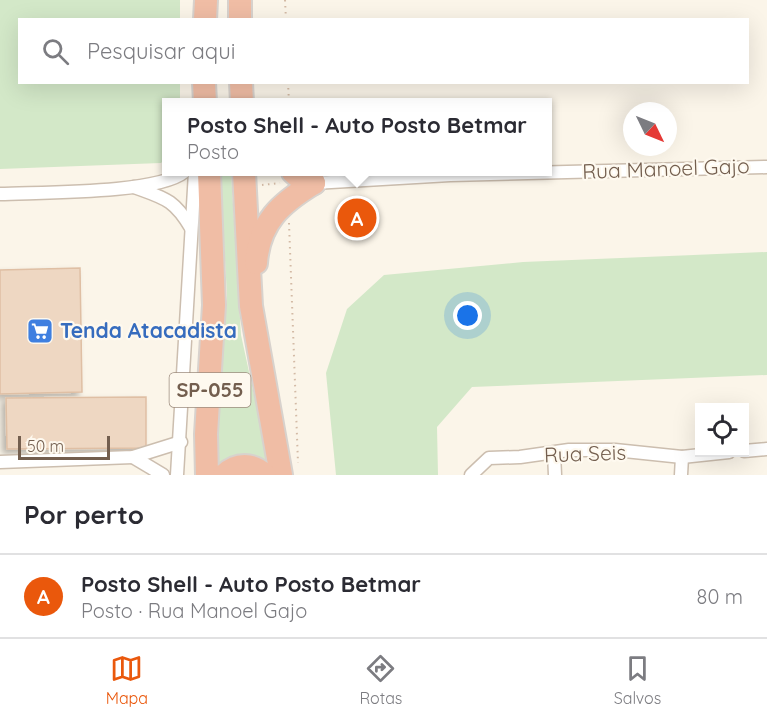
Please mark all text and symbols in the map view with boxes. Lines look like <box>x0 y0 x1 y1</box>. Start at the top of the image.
search box <box>18 18 749 84</box>
icon: search <box>39 35 72 68</box>
text: Pesquisar aqui <box>87 37 235 65</box>
popup <box>162 98 552 176</box>
north arrow <box>623 102 677 156</box>
text: Posto Shell - Auto Posto Betmar <box>187 111 527 139</box>
text: Posto <box>187 139 239 164</box>
street label: Rua Manoel Gajo <box>582 152 750 184</box>
pin: A <box>338 196 376 240</box>
your location <box>453 301 482 330</box>
supermarket icon: Tenda Atacadista <box>25 316 55 346</box>
place label: Tenda Atacadista <box>60 317 237 343</box>
road number: SP-055 <box>170 373 250 407</box>
map controls <box>695 403 749 457</box>
button: locate <box>695 403 749 457</box>
scale bar <box>18 433 110 460</box>
text: 50 m <box>27 436 64 456</box>
street label: Rua Seis <box>543 439 627 467</box>
text: Por perto <box>24 498 144 531</box>
text: Posto Shell - Auto Posto Betmar <box>81 570 421 598</box>
text: A <box>37 584 50 609</box>
text: 80 m <box>697 584 743 609</box>
text: Posto · Rua Manoel Gajo <box>81 598 307 623</box>
tab: Mapa <box>106 652 148 708</box>
tab: Rotas <box>359 652 402 708</box>
tab: Salvos <box>614 652 661 708</box>

